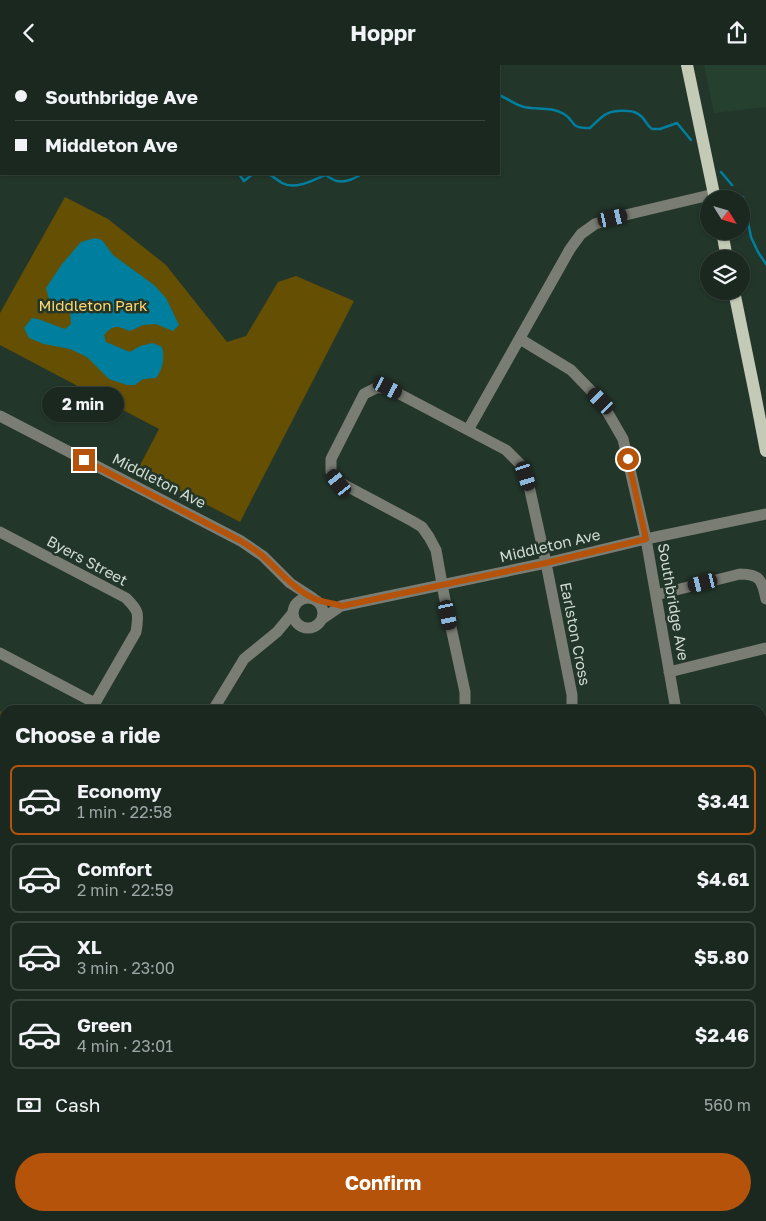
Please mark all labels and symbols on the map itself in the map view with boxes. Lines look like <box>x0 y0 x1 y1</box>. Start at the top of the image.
north arrow <box>700 190 750 240</box>
car <box>596 207 629 229</box>
park label: Middleton Park <box>38 296 148 314</box>
car <box>371 375 404 401</box>
car <box>585 385 616 417</box>
callout: 2 min <box>43 387 125 423</box>
route start <box>617 448 639 470</box>
route end <box>73 449 95 471</box>
street label: Middleton Ave <box>110 449 210 512</box>
car <box>514 459 537 493</box>
car <box>323 467 354 499</box>
street label: Middleton Ave <box>498 525 602 565</box>
street label: Byers Street <box>44 531 131 589</box>
street label: Southbridge Ave <box>655 542 693 662</box>
car <box>686 572 719 594</box>
street label: Earlston Cross <box>557 581 595 687</box>
car <box>437 599 458 631</box>

